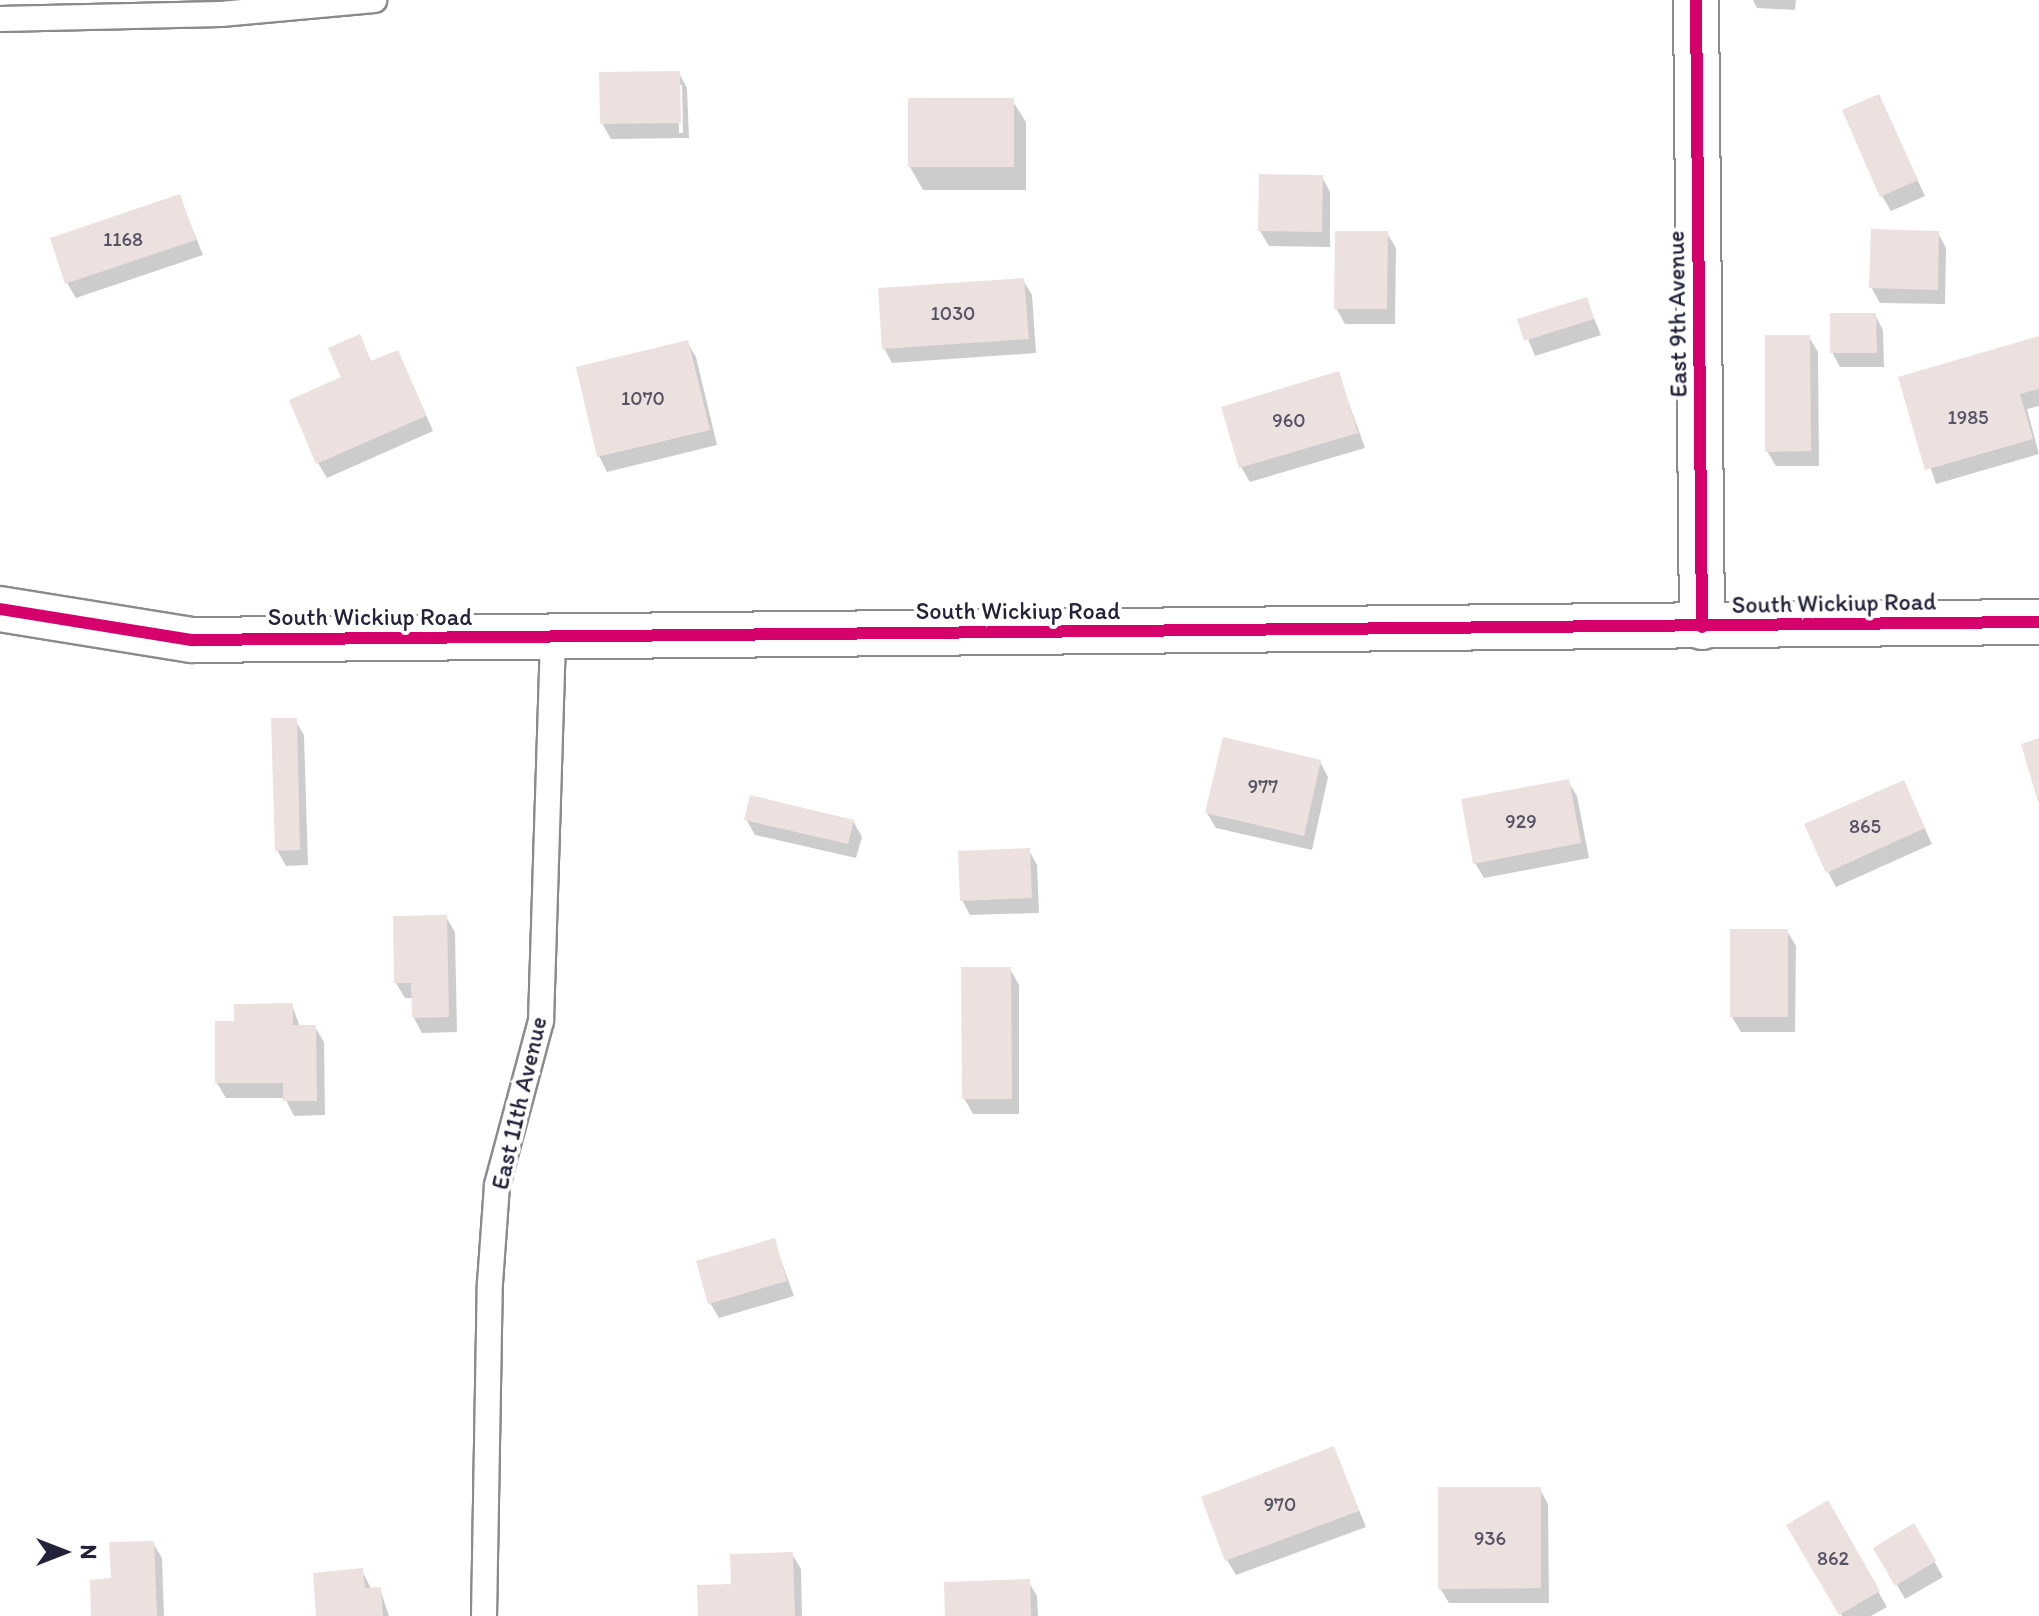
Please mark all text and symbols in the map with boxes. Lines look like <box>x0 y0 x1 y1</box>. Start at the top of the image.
house number: 1168 <box>103 227 143 251</box>
street label: East 9th Avenue <box>1661 231 1693 397</box>
house number: 1030 <box>931 301 975 325</box>
house number: 1070 <box>621 386 665 410</box>
house number: 1985 <box>1947 405 1989 429</box>
house number: 960 <box>1272 408 1306 432</box>
street label: South Wickiup Road <box>1731 587 1937 619</box>
street label: South Wickiup Road <box>915 597 1121 625</box>
street label: South Wickiup Road <box>267 603 473 631</box>
house number: 977 <box>1248 774 1278 798</box>
house number: 929 <box>1505 809 1537 833</box>
house number: 865 <box>1849 814 1881 838</box>
street label: East 11th Avenue <box>485 1015 553 1191</box>
house number: 970 <box>1264 1492 1296 1516</box>
north arrow <box>24 1512 104 1592</box>
house number: 936 <box>1474 1526 1506 1550</box>
text: N <box>75 1545 102 1559</box>
house number: 862 <box>1817 1546 1849 1570</box>

